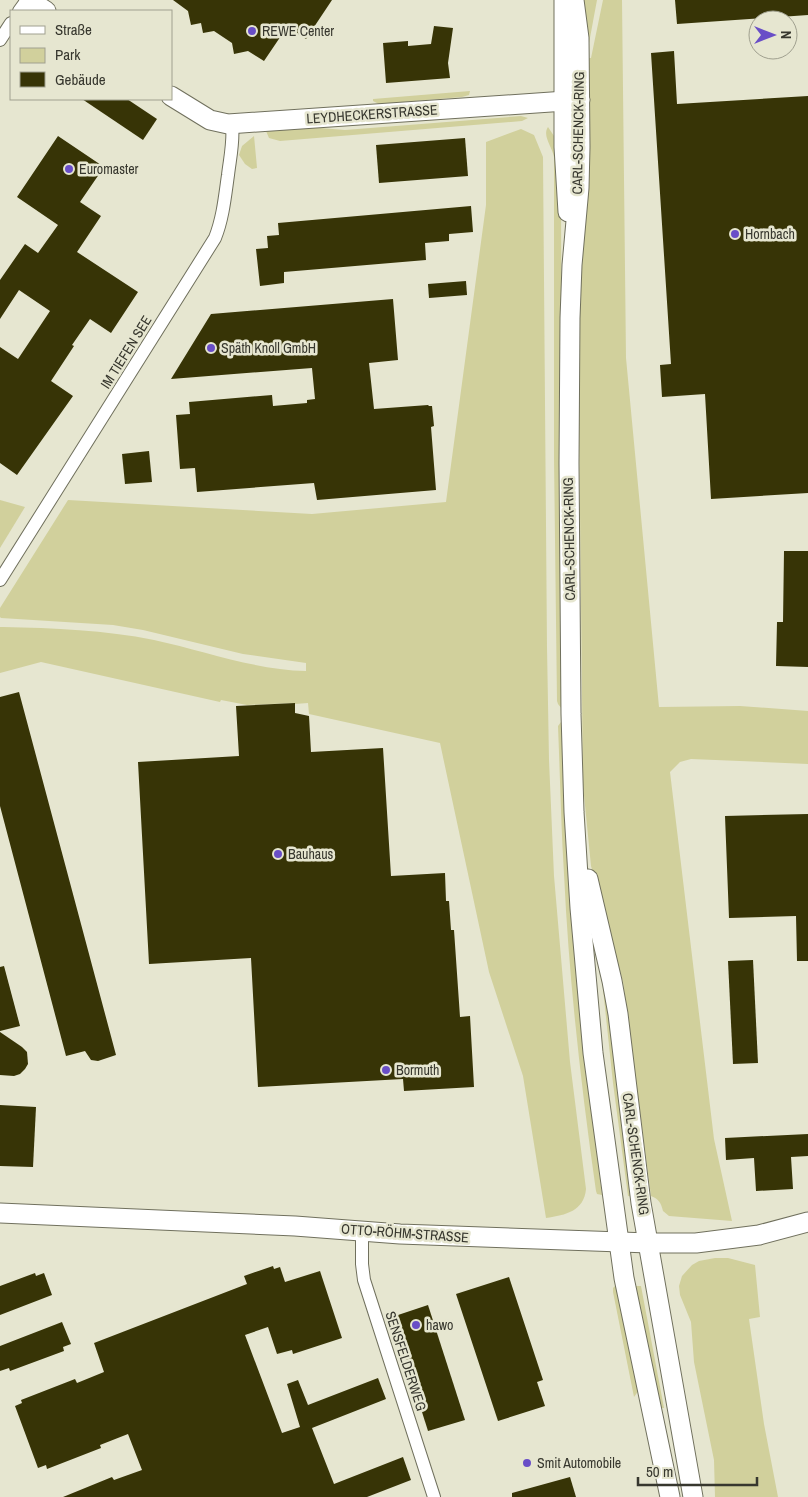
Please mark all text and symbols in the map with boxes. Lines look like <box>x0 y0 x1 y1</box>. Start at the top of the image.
legend <box>10 10 172 100</box>
north arrow <box>748 10 798 60</box>
text: Straße <box>55 19 92 40</box>
place label: REWE Center <box>262 22 334 40</box>
marker: REWE Center <box>246 25 258 37</box>
text: N <box>777 31 795 39</box>
text: Park <box>55 44 81 65</box>
text: Gebäude <box>55 69 106 90</box>
street label: CARL-SCHENCK-RING <box>568 71 588 195</box>
street label: LEYDHECKERSTRASSE <box>306 100 438 128</box>
place label: Euromaster <box>79 160 139 178</box>
marker: Euromaster <box>63 163 75 175</box>
place label: Hornbach <box>745 225 795 243</box>
marker: Hornbach <box>729 228 741 240</box>
street label: IM TIEFEN SEE <box>96 312 156 392</box>
place label: Späth Knoll GmbH <box>221 339 316 357</box>
marker: Späth Knoll GmbH <box>205 342 217 354</box>
street label: CARL-SCHENCK-RING <box>559 477 579 601</box>
place label: Bauhaus <box>288 845 334 863</box>
marker: Bauhaus <box>272 848 284 860</box>
place label: Bormuth <box>396 1061 439 1079</box>
marker: Bormuth <box>380 1064 392 1076</box>
street label: CARL-SCHENCK-RING <box>619 1092 653 1216</box>
street label: OTTO-RÖHM-STRASSE <box>341 1220 469 1246</box>
street label: SENSFELDERWEG <box>381 1309 431 1413</box>
place label: hawo <box>426 1316 453 1334</box>
marker: hawo <box>410 1319 422 1331</box>
place label: Smit Automobile <box>537 1454 621 1472</box>
scale bar <box>638 1454 757 1486</box>
marker: Smit Automobile <box>521 1457 533 1469</box>
text: 50 m <box>646 1461 673 1482</box>

